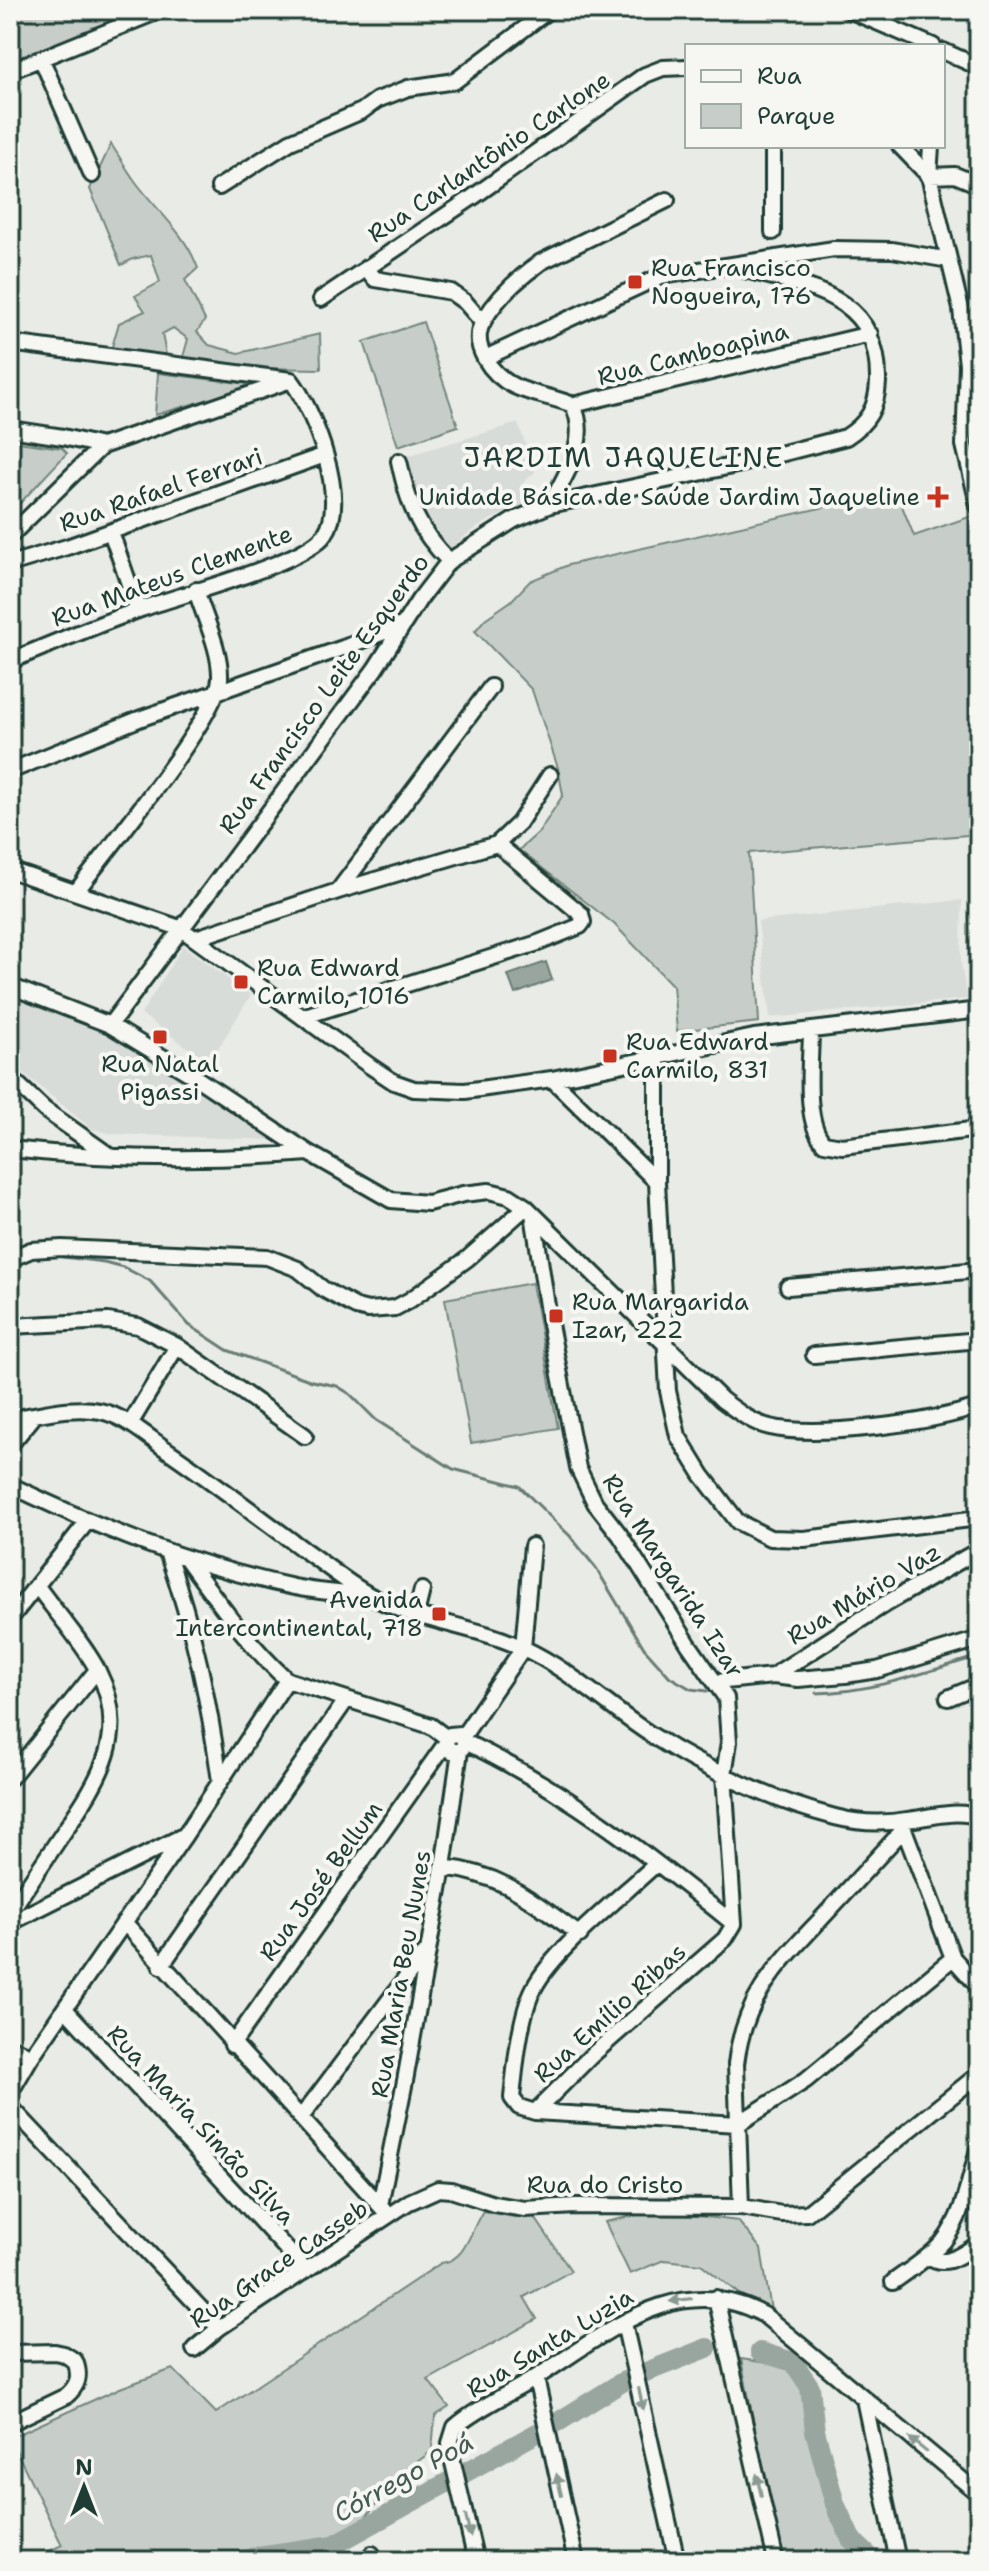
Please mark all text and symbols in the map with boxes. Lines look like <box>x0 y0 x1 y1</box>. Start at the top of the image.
legend <box>685 44 945 148</box>
text: Rua <box>757 60 802 92</box>
street label: Rua Carlantônio Carlone <box>362 64 616 250</box>
text: Parque <box>757 100 836 132</box>
place label: Rua Francisco Nogueira, 176 <box>651 252 812 312</box>
marker: Rua Francisco Nogueira, 176 <box>626 273 644 291</box>
street label: Rua Camboapina <box>594 315 792 393</box>
district label: JARDIM JAQUELINE <box>464 438 785 476</box>
street label: Rua Rafael Ferrari <box>55 440 267 540</box>
place label: Unidade Básica de Saúde Jardim Jaqueline <box>419 481 920 513</box>
marker: Unidade Básica de Saúde Jardim Jaqueline <box>927 486 949 508</box>
street label: Rua Mateus Clemente <box>47 518 297 634</box>
street label: Rua Francisco Leite Esquerdo <box>212 548 436 840</box>
place label: Rua Edward Carmilo, 1016 <box>257 952 410 1012</box>
marker: Rua Edward Carmilo, 1016 <box>232 973 250 991</box>
place label: Rua Edward Carmilo, 831 <box>626 1026 769 1086</box>
marker: Rua Natal Pigassi <box>151 1028 169 1046</box>
marker: Rua Edward Carmilo, 831 <box>601 1047 619 1065</box>
place label: Rua Natal Pigassi <box>101 1048 219 1108</box>
place label: Rua Margarida Izar, 222 <box>572 1286 749 1346</box>
marker: Rua Margarida Izar, 222 <box>547 1307 565 1325</box>
street label: Rua Margarida Izar <box>595 1468 751 1684</box>
street label: Rua Mário Vaz <box>781 1536 947 1652</box>
place label: Avenida Intercontinental, 718 <box>175 1584 423 1644</box>
marker: Avenida Intercontinental, 718 <box>430 1605 448 1623</box>
street label: Rua José Bellum <box>252 1795 390 1967</box>
street label: Rua Maria Beu Nunes <box>363 1848 439 2100</box>
street label: Rua Emílio Ribas <box>527 1936 693 2090</box>
street label: Rua Maria Simão Silva <box>100 2018 302 2232</box>
street label: Rua do Cristo <box>527 2169 683 2201</box>
street label: Rua Grace Casseb <box>184 2192 374 2336</box>
street label: Rua Santa Luzia <box>461 2281 639 2405</box>
one-way arrow <box>668 2294 693 2307</box>
one-way arrow <box>635 2387 648 2412</box>
water label: Córrego Poá <box>327 2424 479 2530</box>
one-way arrow <box>908 2437 928 2453</box>
north arrow <box>44 2447 124 2527</box>
text: N <box>75 2453 93 2482</box>
one-way arrow <box>552 2472 565 2497</box>
one-way arrow <box>752 2472 765 2497</box>
one-way arrow <box>462 2513 475 2538</box>

